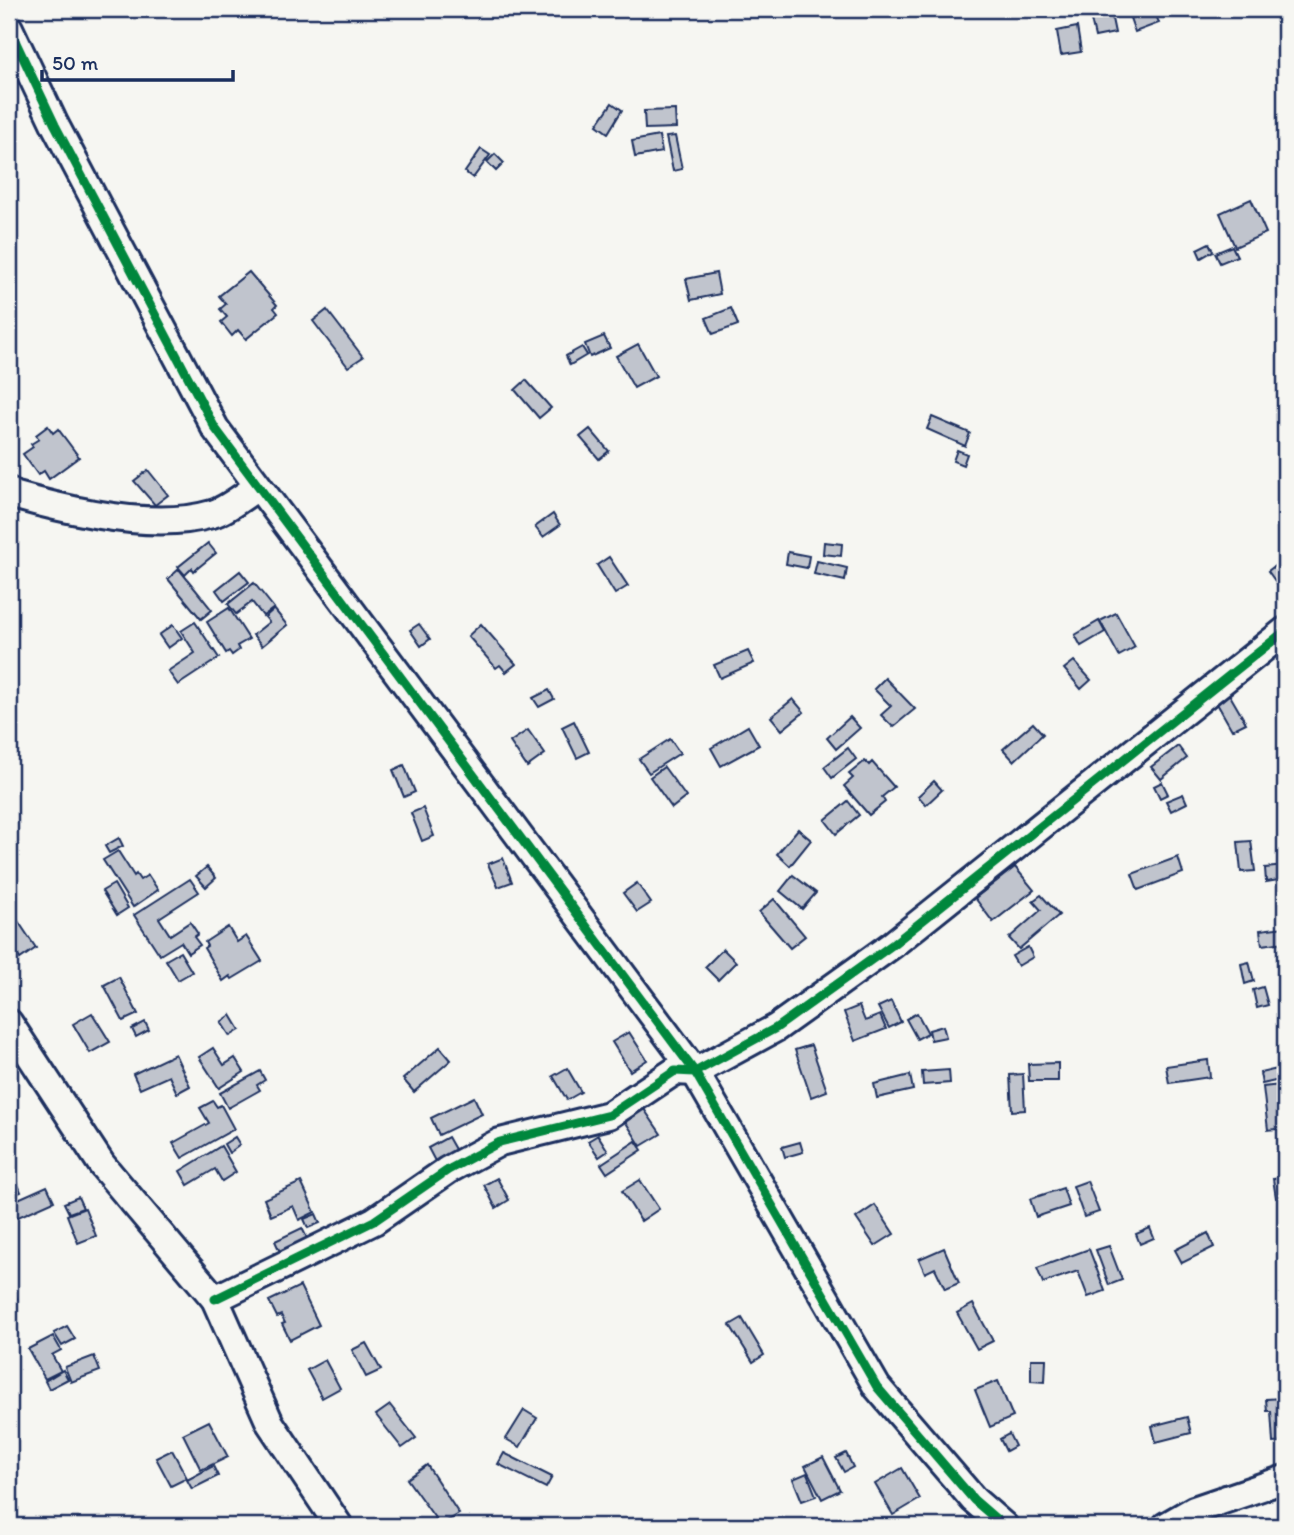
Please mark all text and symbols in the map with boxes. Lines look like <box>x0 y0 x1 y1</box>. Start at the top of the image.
scale bar <box>42 38 233 82</box>
text: 50 m <box>52 50 99 75</box>

